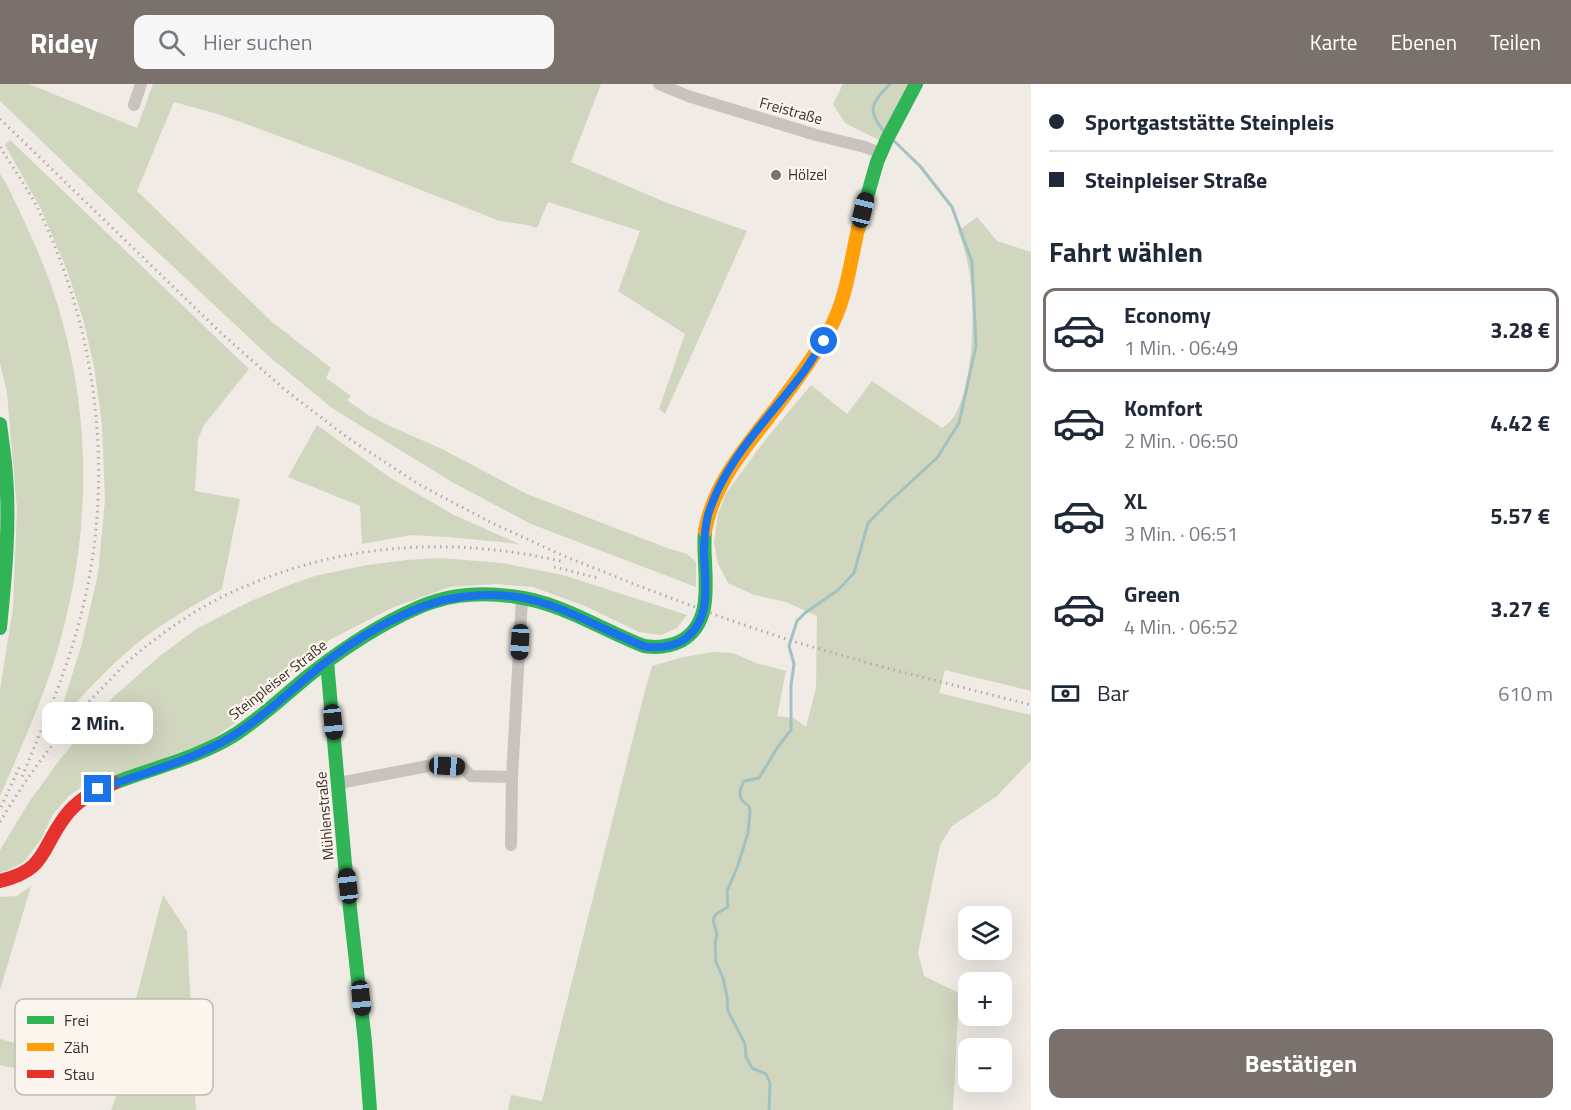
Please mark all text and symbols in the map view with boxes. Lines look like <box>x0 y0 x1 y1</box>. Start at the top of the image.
search box <box>134 15 554 69</box>
text: Ridey <box>30 21 98 64</box>
text: Hier suchen <box>203 25 313 59</box>
icon: search <box>155 26 188 59</box>
text: Karte <box>1310 26 1357 58</box>
text: Ebenen <box>1390 26 1457 58</box>
text: Teilen <box>1490 26 1541 58</box>
street label: Freistraße <box>757 91 825 130</box>
text: Sportgaststätte Steinpleis <box>1085 105 1334 139</box>
place label: Hölzel <box>788 163 827 186</box>
text: Steinpleiser Straße <box>1085 163 1267 197</box>
marker: Hölzel <box>769 168 783 182</box>
car <box>850 190 876 230</box>
text: Fahrt wählen <box>1049 231 1203 272</box>
text: Economy <box>1124 298 1211 332</box>
icon: car <box>1052 303 1106 357</box>
text: 3.28 € <box>1490 313 1550 347</box>
route start <box>810 327 837 354</box>
text: 1 Min. · 06:49 <box>1124 332 1238 363</box>
text: Komfort <box>1124 391 1203 425</box>
icon: car <box>1052 396 1106 450</box>
text: 4.42 € <box>1490 406 1550 440</box>
text: 2 Min. · 06:50 <box>1124 425 1238 456</box>
text: XL <box>1124 484 1147 518</box>
icon: car <box>1052 489 1106 543</box>
text: 5.57 € <box>1490 499 1550 533</box>
text: 3 Min. · 06:51 <box>1124 518 1238 549</box>
text: Green <box>1124 577 1180 611</box>
icon: car <box>1052 582 1106 636</box>
text: 3.27 € <box>1490 592 1550 626</box>
text: 4 Min. · 06:52 <box>1124 611 1238 642</box>
car <box>510 624 530 660</box>
street label: Steinpleiser Straße <box>223 634 332 725</box>
text: Bar <box>1097 676 1129 710</box>
icon: cash <box>1049 677 1082 710</box>
text: 610 m <box>1498 678 1553 709</box>
callout: 2 Min. <box>42 702 154 744</box>
car <box>322 703 344 741</box>
text: 2 Min. <box>70 707 125 738</box>
car <box>429 756 465 776</box>
street label: Mühlenstraße <box>309 771 340 861</box>
route end <box>84 775 111 802</box>
car <box>337 867 359 905</box>
map controls <box>958 906 1012 1092</box>
button: layers <box>958 906 1012 960</box>
button: + <box>958 972 1012 1026</box>
car <box>350 979 372 1017</box>
legend <box>15 999 213 1095</box>
text: Frei <box>64 1008 89 1032</box>
button: Bestätigen <box>1049 1029 1553 1098</box>
text: Zäh <box>64 1035 89 1059</box>
button: − <box>958 1038 1012 1092</box>
text: Stau <box>64 1062 95 1086</box>

